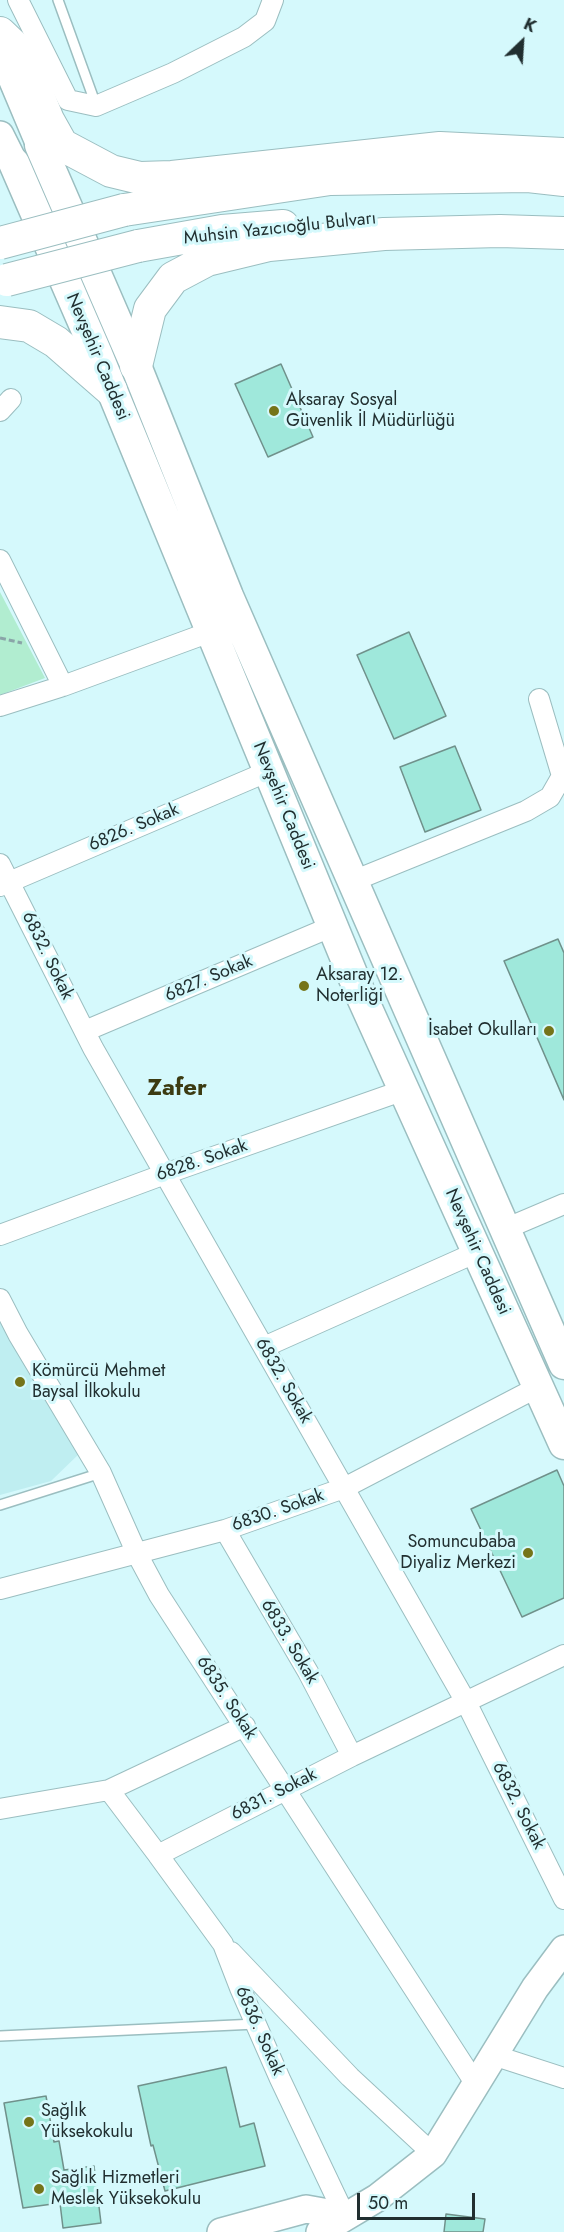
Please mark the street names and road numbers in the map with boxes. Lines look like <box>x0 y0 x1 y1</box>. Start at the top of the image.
street label: Muhsin Yazıcıoğlu Bulvarı <box>183 208 377 250</box>
street label: Nevşehir Caddesi <box>61 290 133 424</box>
street label: Nevşehir Caddesi <box>248 739 318 873</box>
street label: 6826. Sokak <box>86 799 182 857</box>
street label: 6832. Sokak <box>16 908 78 1004</box>
street label: 6827. Sokak <box>162 951 256 1007</box>
street label: 6828. Sokak <box>154 1135 250 1187</box>
street label: Nevşehir Caddesi <box>440 1186 514 1318</box>
street label: 6832. Sokak <box>250 1334 316 1428</box>
street label: 6830. Sokak <box>229 1485 327 1537</box>
street label: 6833. Sokak <box>255 1596 323 1688</box>
street label: 6835. Sokak <box>191 1652 261 1744</box>
street label: 6832. Sokak <box>487 1759 549 1853</box>
street label: 6831. Sokak <box>228 1764 320 1826</box>
street label: 6836. Sokak <box>230 1983 288 2079</box>

